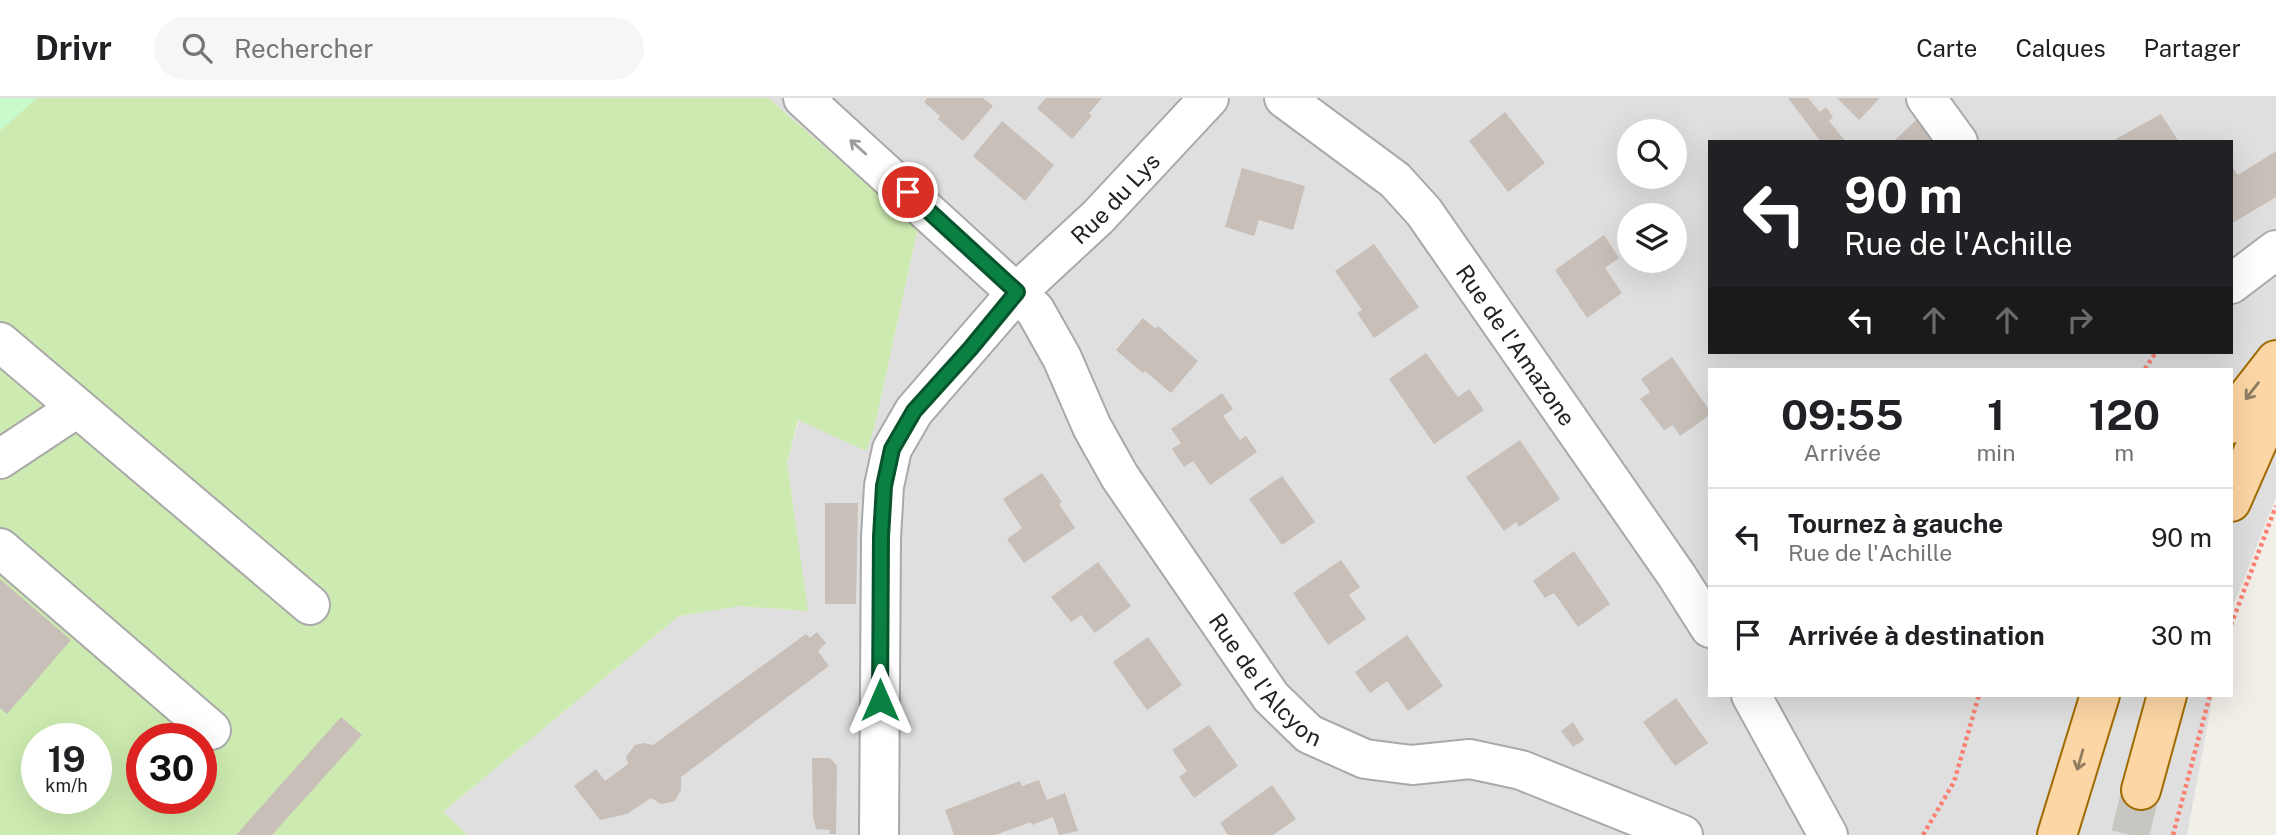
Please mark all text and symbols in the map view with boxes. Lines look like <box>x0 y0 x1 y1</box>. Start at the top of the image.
search box <box>154 17 644 80</box>
text: Drivr <box>35 29 112 67</box>
icon: search <box>178 29 216 67</box>
text: Rechercher <box>234 33 373 64</box>
text: Carte <box>1916 34 1977 62</box>
text: Calques <box>2015 34 2106 62</box>
text: Partager <box>2144 34 2241 62</box>
map controls <box>1617 119 1687 273</box>
button: search <box>1617 119 1687 189</box>
one-way arrow <box>849 139 867 155</box>
street label: Rue du Lys <box>1065 147 1165 249</box>
pin <box>878 162 938 222</box>
text: 90 m <box>1844 166 1963 224</box>
icon: left <box>1729 168 1820 259</box>
icon: arrive <box>889 173 927 211</box>
button: layers <box>1617 203 1687 273</box>
text: Rue de l'Achille <box>1844 225 2073 262</box>
street label: Rue de l'Amazone <box>1451 259 1582 431</box>
icon: left <box>1842 301 1880 339</box>
icon: ahead <box>1915 301 1953 339</box>
icon: ahead <box>1988 301 2026 339</box>
icon: right <box>2061 301 2099 339</box>
one-way arrow <box>2244 381 2259 399</box>
text: 09:55 <box>1781 390 1904 439</box>
text: 1 <box>1987 390 2005 439</box>
text: 120 <box>2088 390 2160 439</box>
text: Arrivée <box>1804 439 1881 466</box>
text: min <box>1976 439 2015 466</box>
text: m <box>2114 439 2134 466</box>
text: Tournez à gauche <box>1788 508 2003 539</box>
icon: left <box>1729 518 1767 556</box>
text: 90 m <box>2151 522 2212 553</box>
text: Rue de l'Achille <box>1788 539 1952 566</box>
street label: Rue de l'Alcyon <box>1204 608 1326 751</box>
icon: arrive <box>1729 616 1767 654</box>
text: Arrivée à destination <box>1788 620 2045 651</box>
text: 30 m <box>2151 620 2212 651</box>
position arrow <box>843 663 917 737</box>
speed limit sign: 30 <box>126 723 217 814</box>
text: 19 <box>47 739 86 780</box>
one-way arrow <box>2072 749 2085 771</box>
text: km/h <box>45 775 88 796</box>

